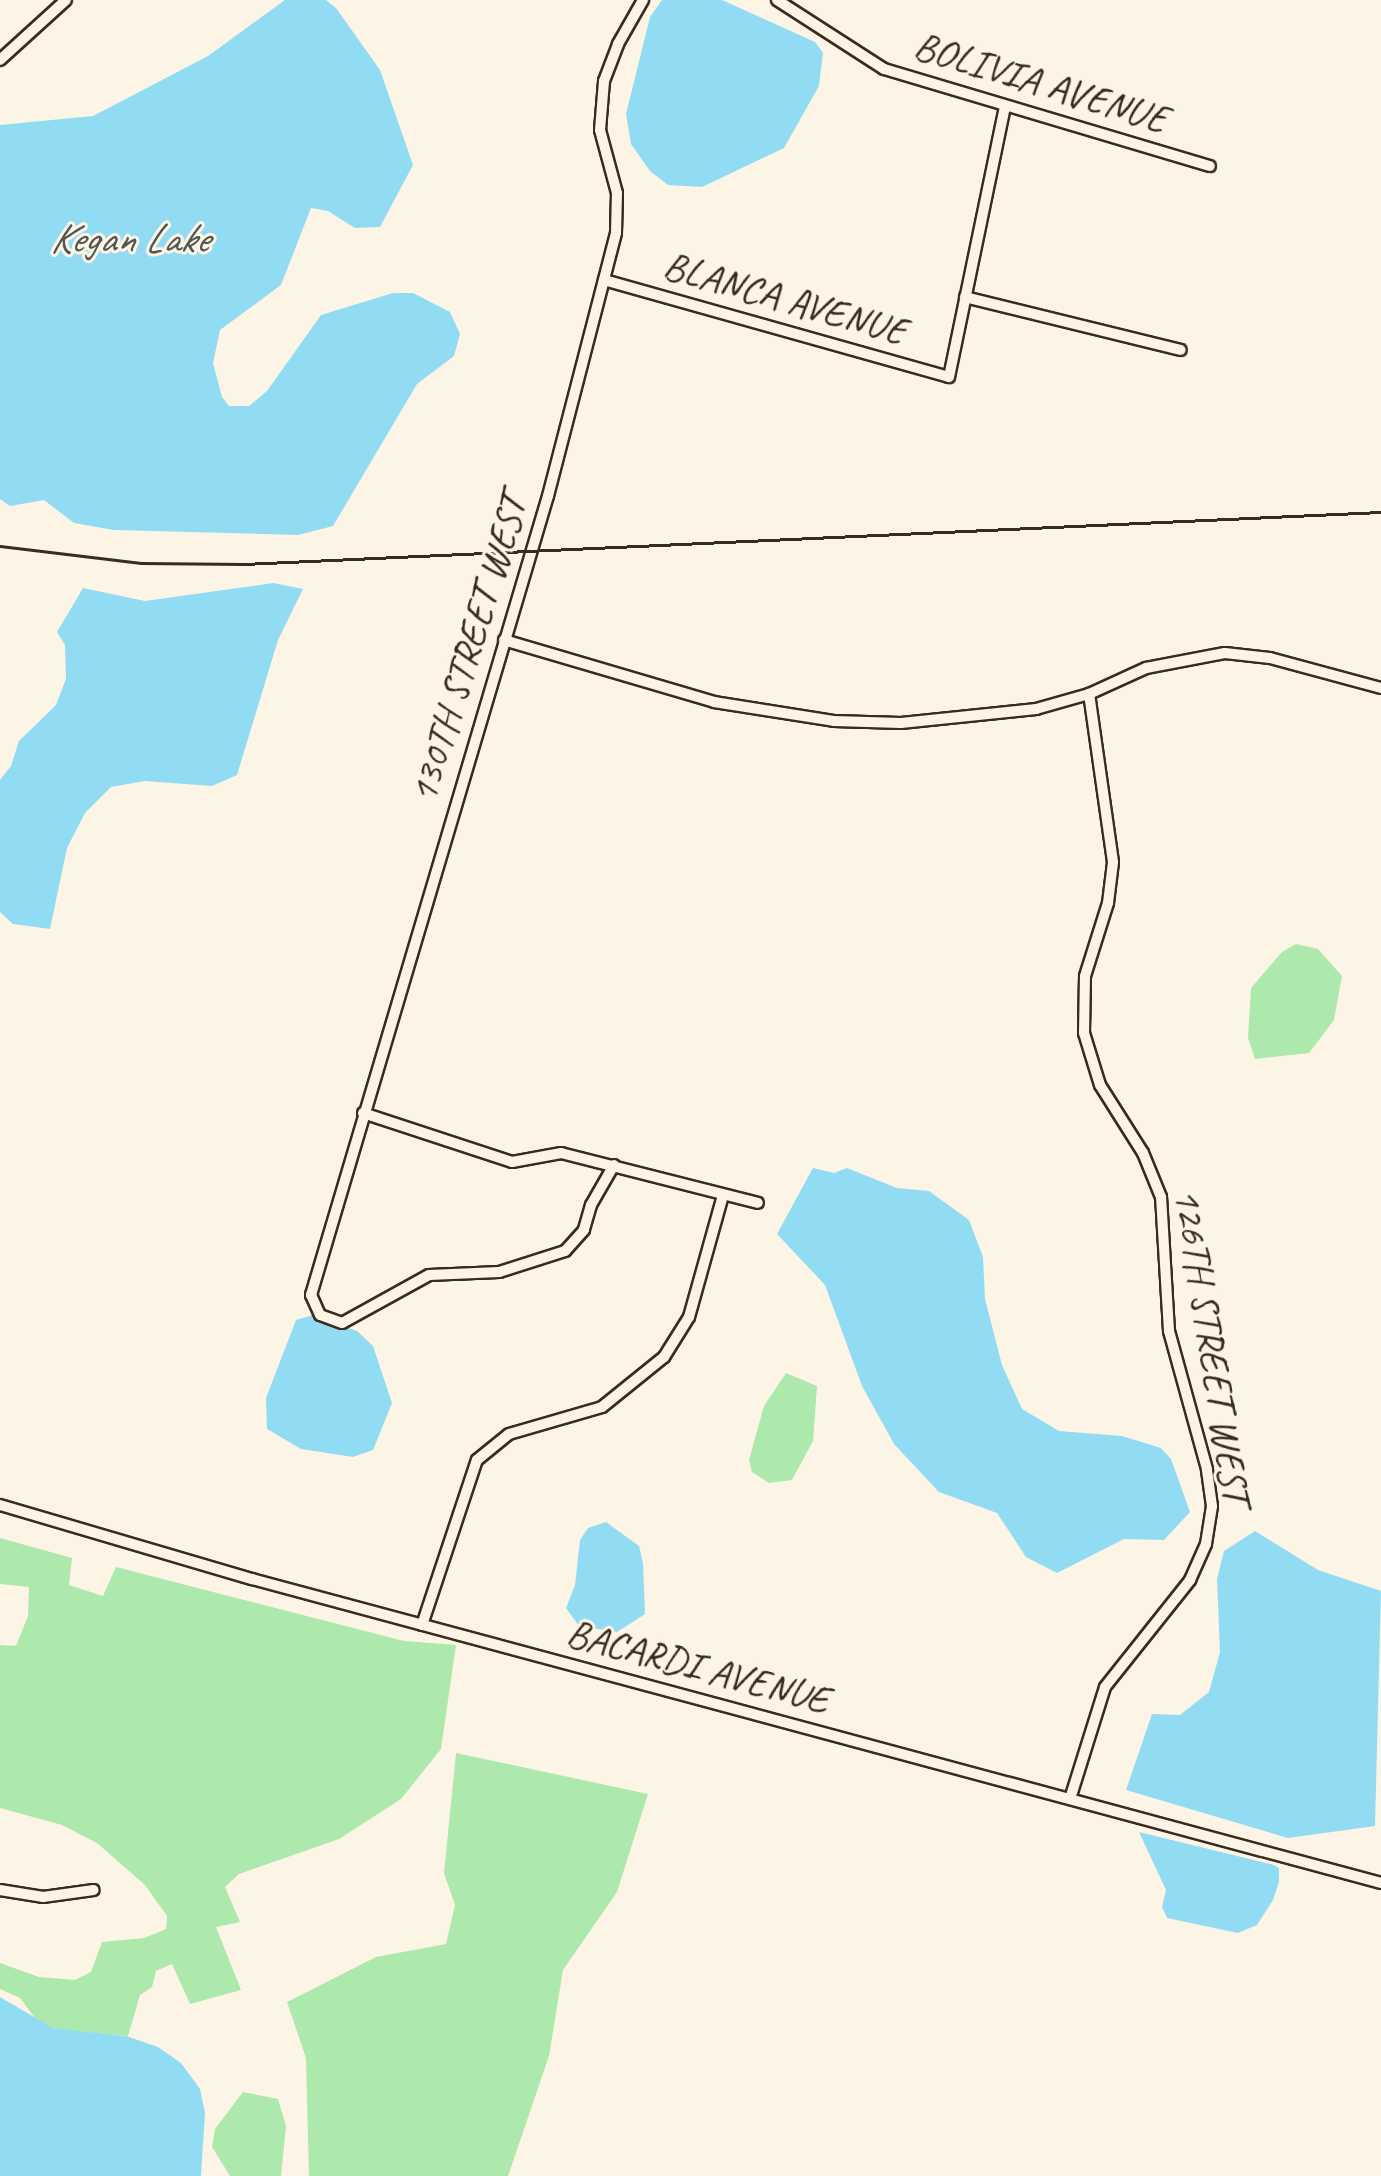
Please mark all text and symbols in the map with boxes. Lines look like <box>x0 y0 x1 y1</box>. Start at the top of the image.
street label: BOLIVIA AVENUE <box>909 21 1173 143</box>
water label: Kegan Lake <box>50 214 208 264</box>
street label: BLANCA AVENUE <box>658 240 912 356</box>
street label: 130TH STREET WEST <box>398 490 538 808</box>
street label: 126TH STREET WEST <box>1163 1185 1261 1507</box>
street label: BACARDI AVENUE <box>562 1608 834 1724</box>

